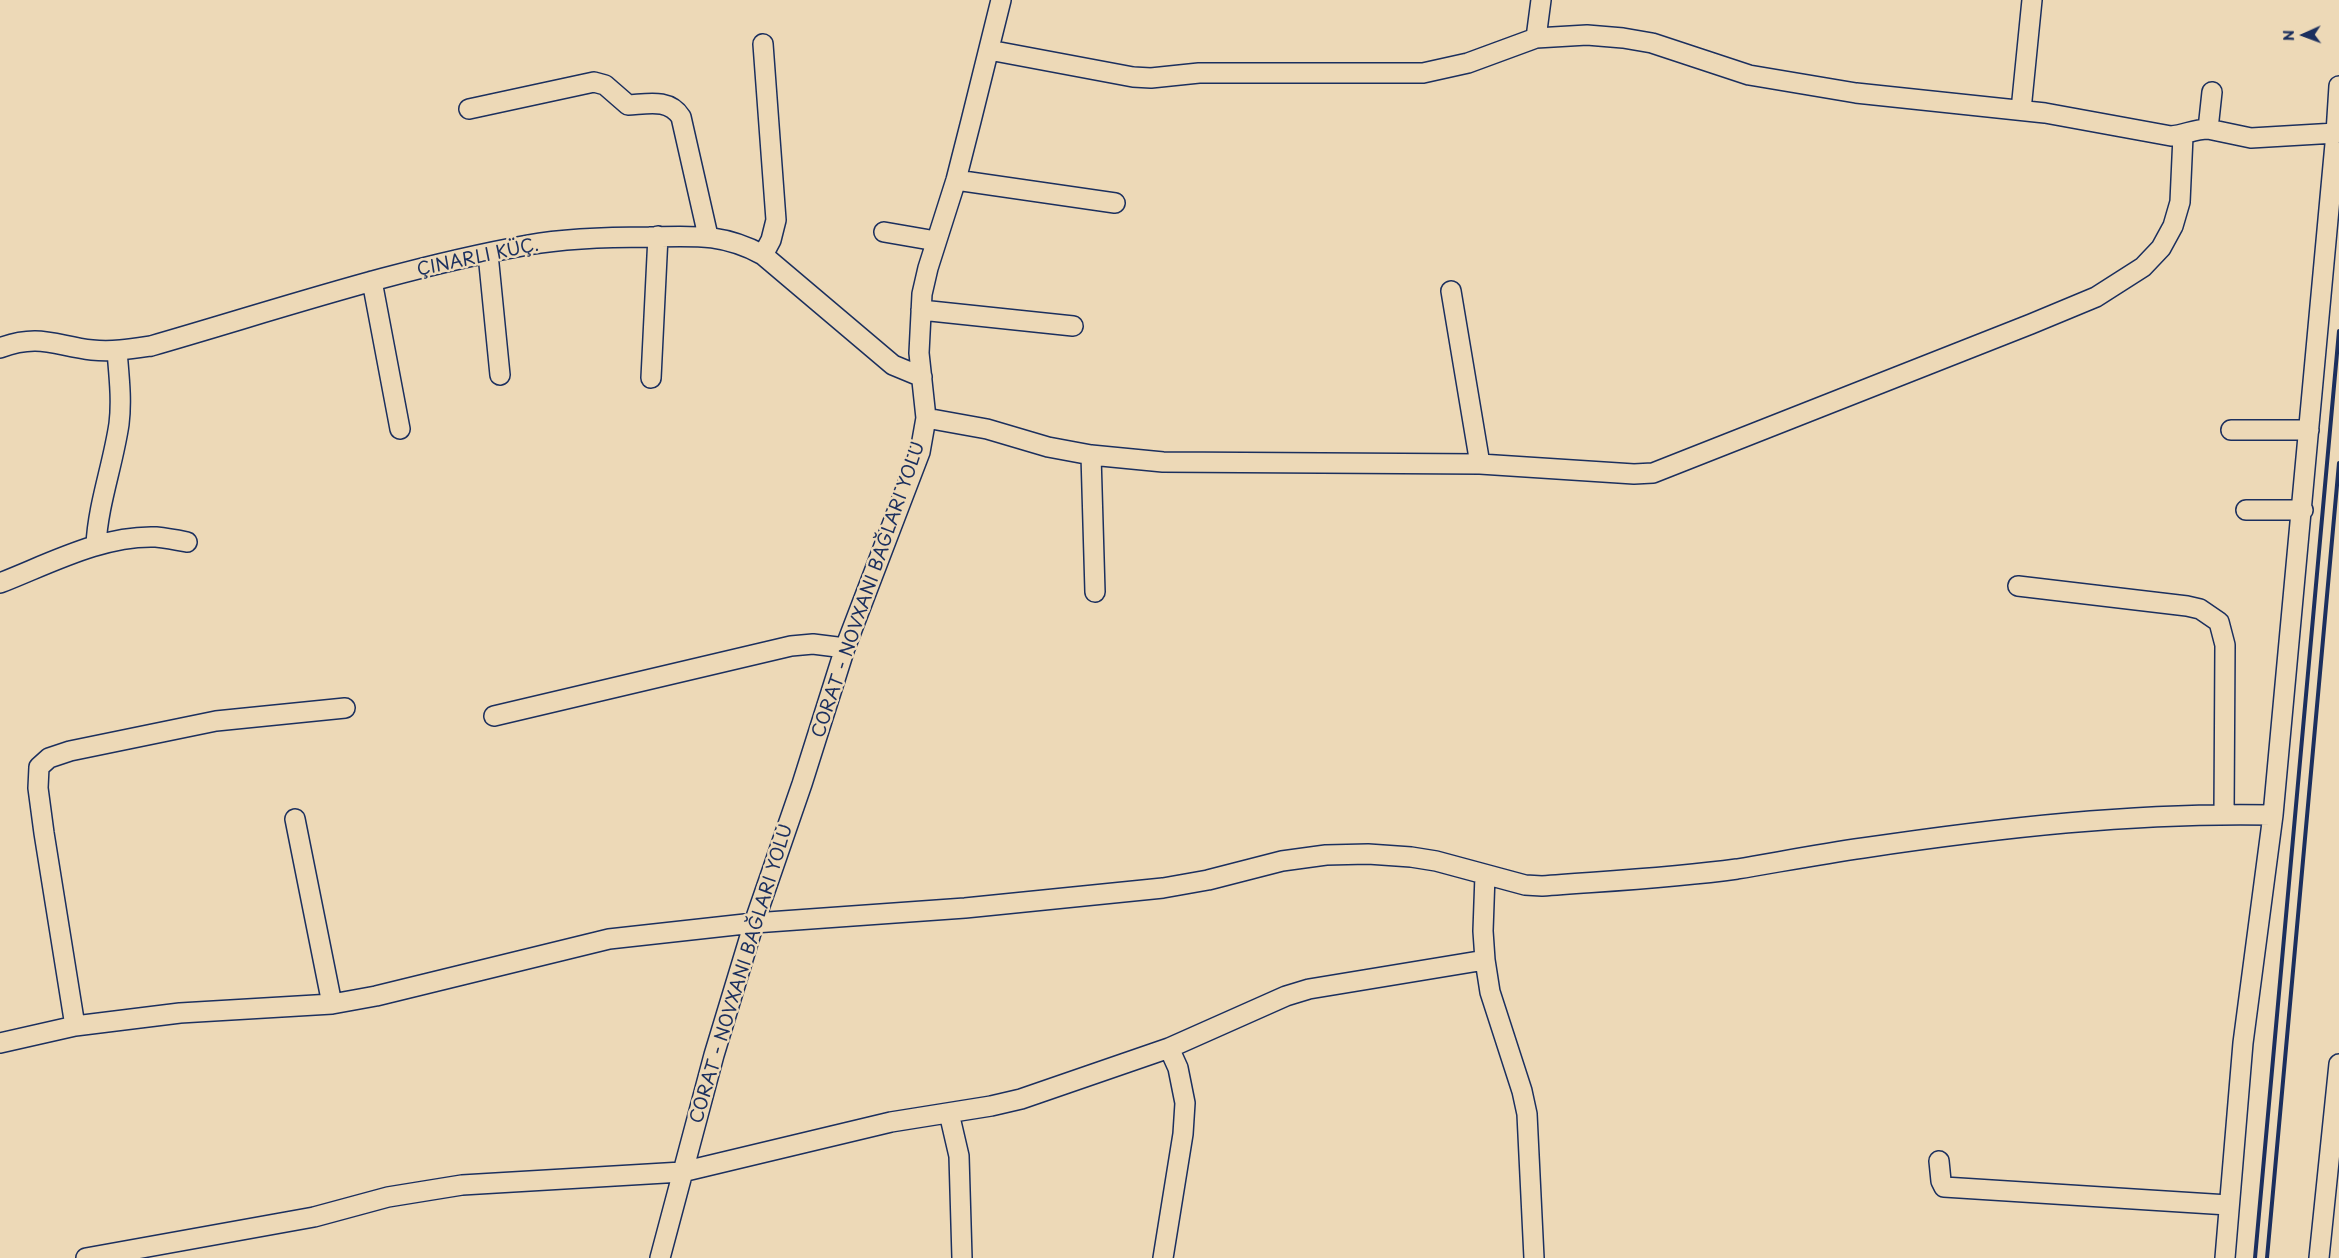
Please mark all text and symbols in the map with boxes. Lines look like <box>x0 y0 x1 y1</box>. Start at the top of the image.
north arrow <box>2279 10 2329 60</box>
text: N <box>2278 30 2299 41</box>
street label: ÇINARLI KÜÇ. <box>415 235 541 281</box>
street label: CORAT - NOVXANI BAĞLARI YOLU <box>808 439 930 741</box>
street label: CORAT - NOVXANI BAĞLARI YOLU <box>686 822 798 1126</box>

